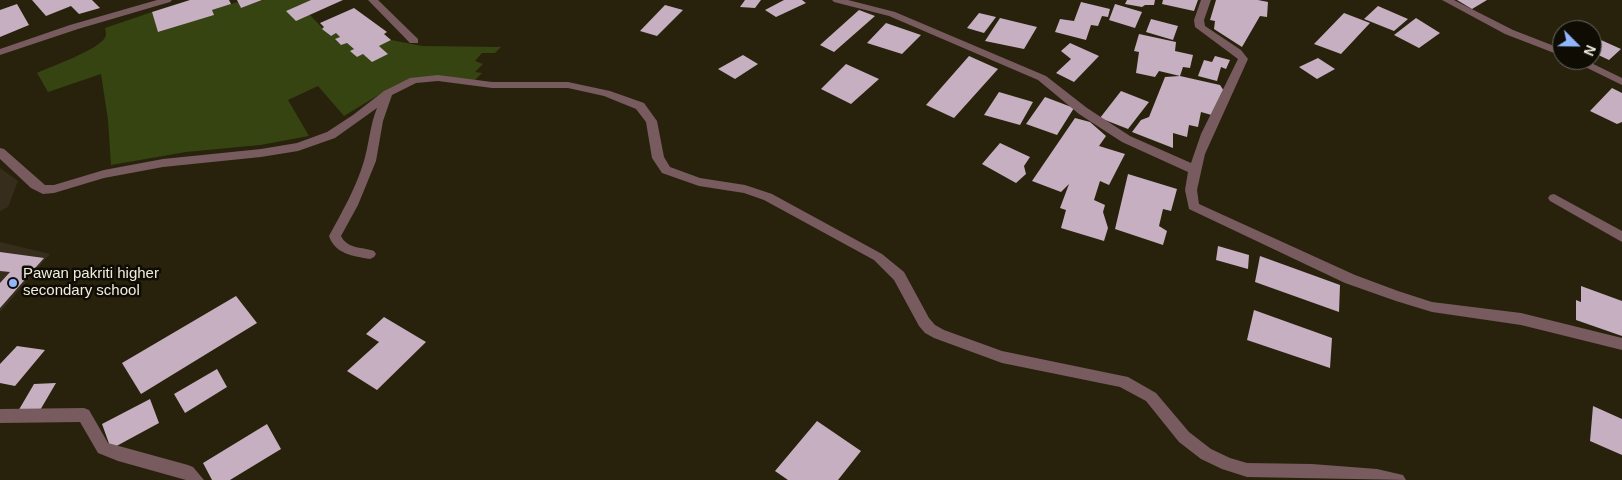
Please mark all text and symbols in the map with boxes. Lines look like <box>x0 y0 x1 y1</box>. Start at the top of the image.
north arrow <box>1552 20 1602 70</box>
text: N <box>1581 43 1599 58</box>
place label: Pawan pakriti higher secondary school <box>23 265 159 300</box>
marker: Pawan pakriti higher secondary school <box>7 277 19 289</box>

